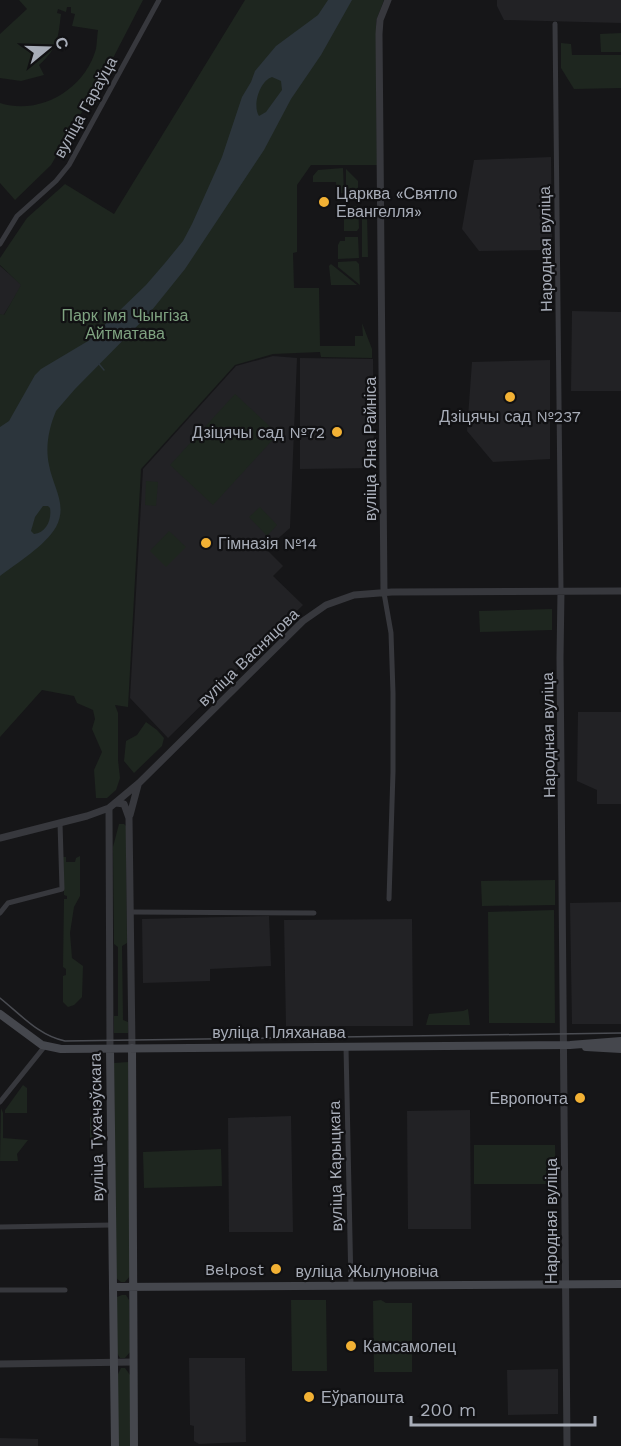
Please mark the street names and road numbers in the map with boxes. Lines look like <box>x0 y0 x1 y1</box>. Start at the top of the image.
street label: вуліца Гараўца <box>50 53 121 161</box>
street label: Народная вуліца <box>535 186 556 312</box>
street label: вуліца Яна Райніса <box>361 377 380 521</box>
street label: вуліца Васняцова <box>194 604 303 710</box>
street label: Народная вуліца <box>538 672 559 798</box>
street label: вуліца Пляханава <box>212 1023 346 1042</box>
street label: вуліца Тухачэўскага <box>86 1052 107 1201</box>
street label: вуліца Карыцкага <box>325 1100 346 1231</box>
street label: Народная вуліца <box>542 1158 561 1284</box>
street label: вуліца Жылуновіча <box>296 1262 439 1281</box>

